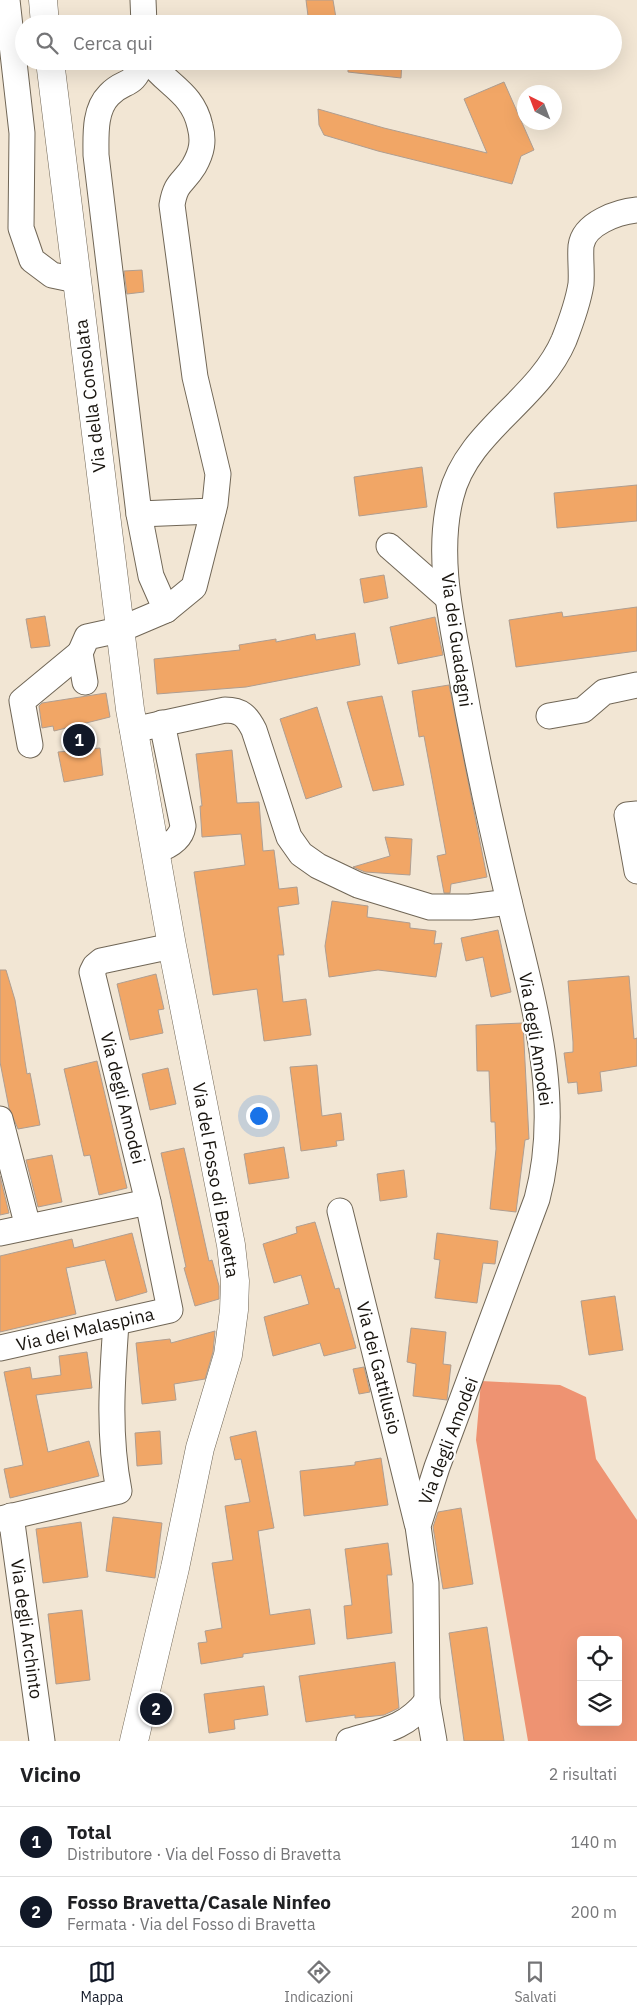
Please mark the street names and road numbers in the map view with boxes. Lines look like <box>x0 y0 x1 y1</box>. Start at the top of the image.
street label: Via della Consolata <box>69 318 111 474</box>
street label: Via dei Guadagni <box>436 572 478 708</box>
street label: Via degli Amodei <box>514 971 558 1107</box>
street label: Via degli Amodei <box>96 1030 150 1166</box>
street label: Via del Fosso di Bravetta <box>187 1081 245 1280</box>
street label: Via dei Gattilusio <box>351 1299 407 1437</box>
street label: Via dei Malaspina <box>14 1302 156 1356</box>
street label: Via degli Amodei <box>413 1374 483 1508</box>
street label: Via degli Archinto <box>6 1557 48 1701</box>

